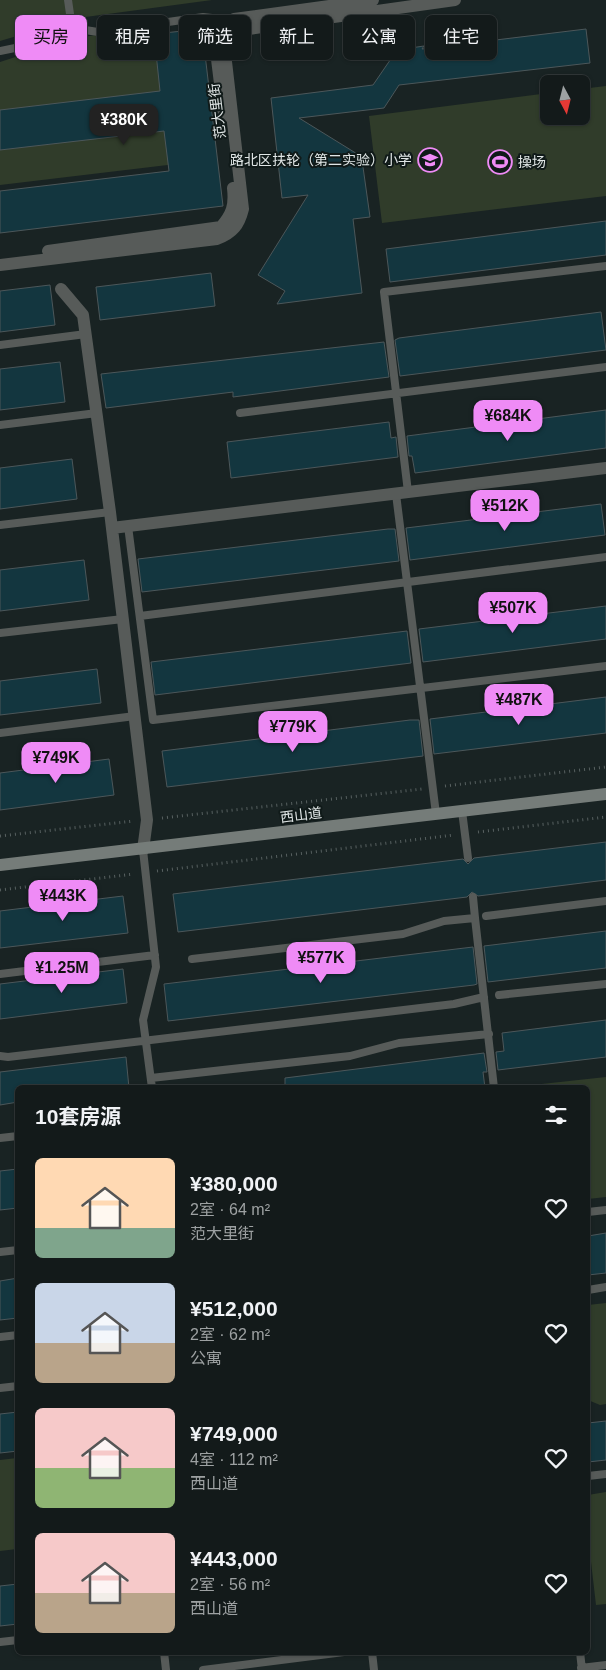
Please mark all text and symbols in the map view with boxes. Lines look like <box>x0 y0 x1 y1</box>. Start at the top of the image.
chip: 买房 <box>15 15 87 60</box>
chip: 租房 <box>97 15 169 60</box>
chip: 筛选 <box>179 15 251 60</box>
chip: 新上 <box>261 15 333 60</box>
chip: 公寓 <box>343 15 415 60</box>
chip: 住宅 <box>425 15 497 60</box>
north arrow <box>540 75 590 125</box>
map controls <box>540 75 590 125</box>
street label: 范大里街 <box>206 82 228 140</box>
pin: ¥380K <box>89 104 159 146</box>
text: ¥380K <box>100 111 148 128</box>
school or university icon: 路北区扶轮（第二实验）小学 <box>417 147 443 173</box>
sports icon: 操场 <box>487 149 513 175</box>
place label: 路北区扶轮（第二实验）小学 <box>230 152 412 168</box>
place label: 操场 <box>518 154 546 170</box>
pin: ¥684K <box>473 400 543 442</box>
text: ¥684K <box>484 407 532 424</box>
pin: ¥512K <box>470 490 540 532</box>
text: ¥512K <box>481 497 529 514</box>
pin: ¥507K <box>478 592 548 634</box>
text: ¥507K <box>489 599 537 616</box>
pin: ¥487K <box>484 684 554 726</box>
text: ¥487K <box>495 691 543 708</box>
pin: ¥779K <box>258 710 328 753</box>
text: ¥779K <box>269 718 317 735</box>
pin: ¥749K <box>21 742 91 784</box>
text: ¥749K <box>32 749 80 766</box>
street label: 西山道 <box>279 805 323 825</box>
pin: ¥443K <box>28 880 98 922</box>
text: ¥443K <box>39 887 87 904</box>
pin: ¥577K <box>286 942 356 984</box>
text: ¥577K <box>297 949 345 966</box>
pin: ¥1.25M <box>21 952 103 994</box>
text: ¥1.25M <box>35 959 89 976</box>
icon: filters <box>542 1101 570 1129</box>
text: 10套房源 <box>35 1105 121 1128</box>
text: ¥380,000 <box>190 1172 278 1195</box>
icon: home <box>75 1178 135 1238</box>
icon: heart <box>542 1194 570 1222</box>
text: 2室 · 64 m² <box>190 1201 270 1218</box>
text: 范大里街 <box>190 1225 254 1242</box>
text: ¥512,000 <box>190 1297 278 1320</box>
icon: home <box>75 1303 135 1363</box>
icon: heart <box>542 1319 570 1347</box>
text: 2室 · 62 m² <box>190 1326 270 1343</box>
text: 公寓 <box>190 1350 222 1367</box>
text: ¥749,000 <box>190 1422 278 1445</box>
icon: home <box>75 1428 135 1488</box>
icon: heart <box>542 1444 570 1472</box>
text: 4室 · 112 m² <box>190 1451 278 1468</box>
text: 西山道 <box>190 1475 238 1492</box>
text: ¥443,000 <box>190 1547 278 1570</box>
icon: home <box>75 1553 135 1613</box>
icon: heart <box>542 1569 570 1597</box>
text: 2室 · 56 m² <box>190 1576 270 1593</box>
text: 西山道 <box>190 1600 238 1617</box>

